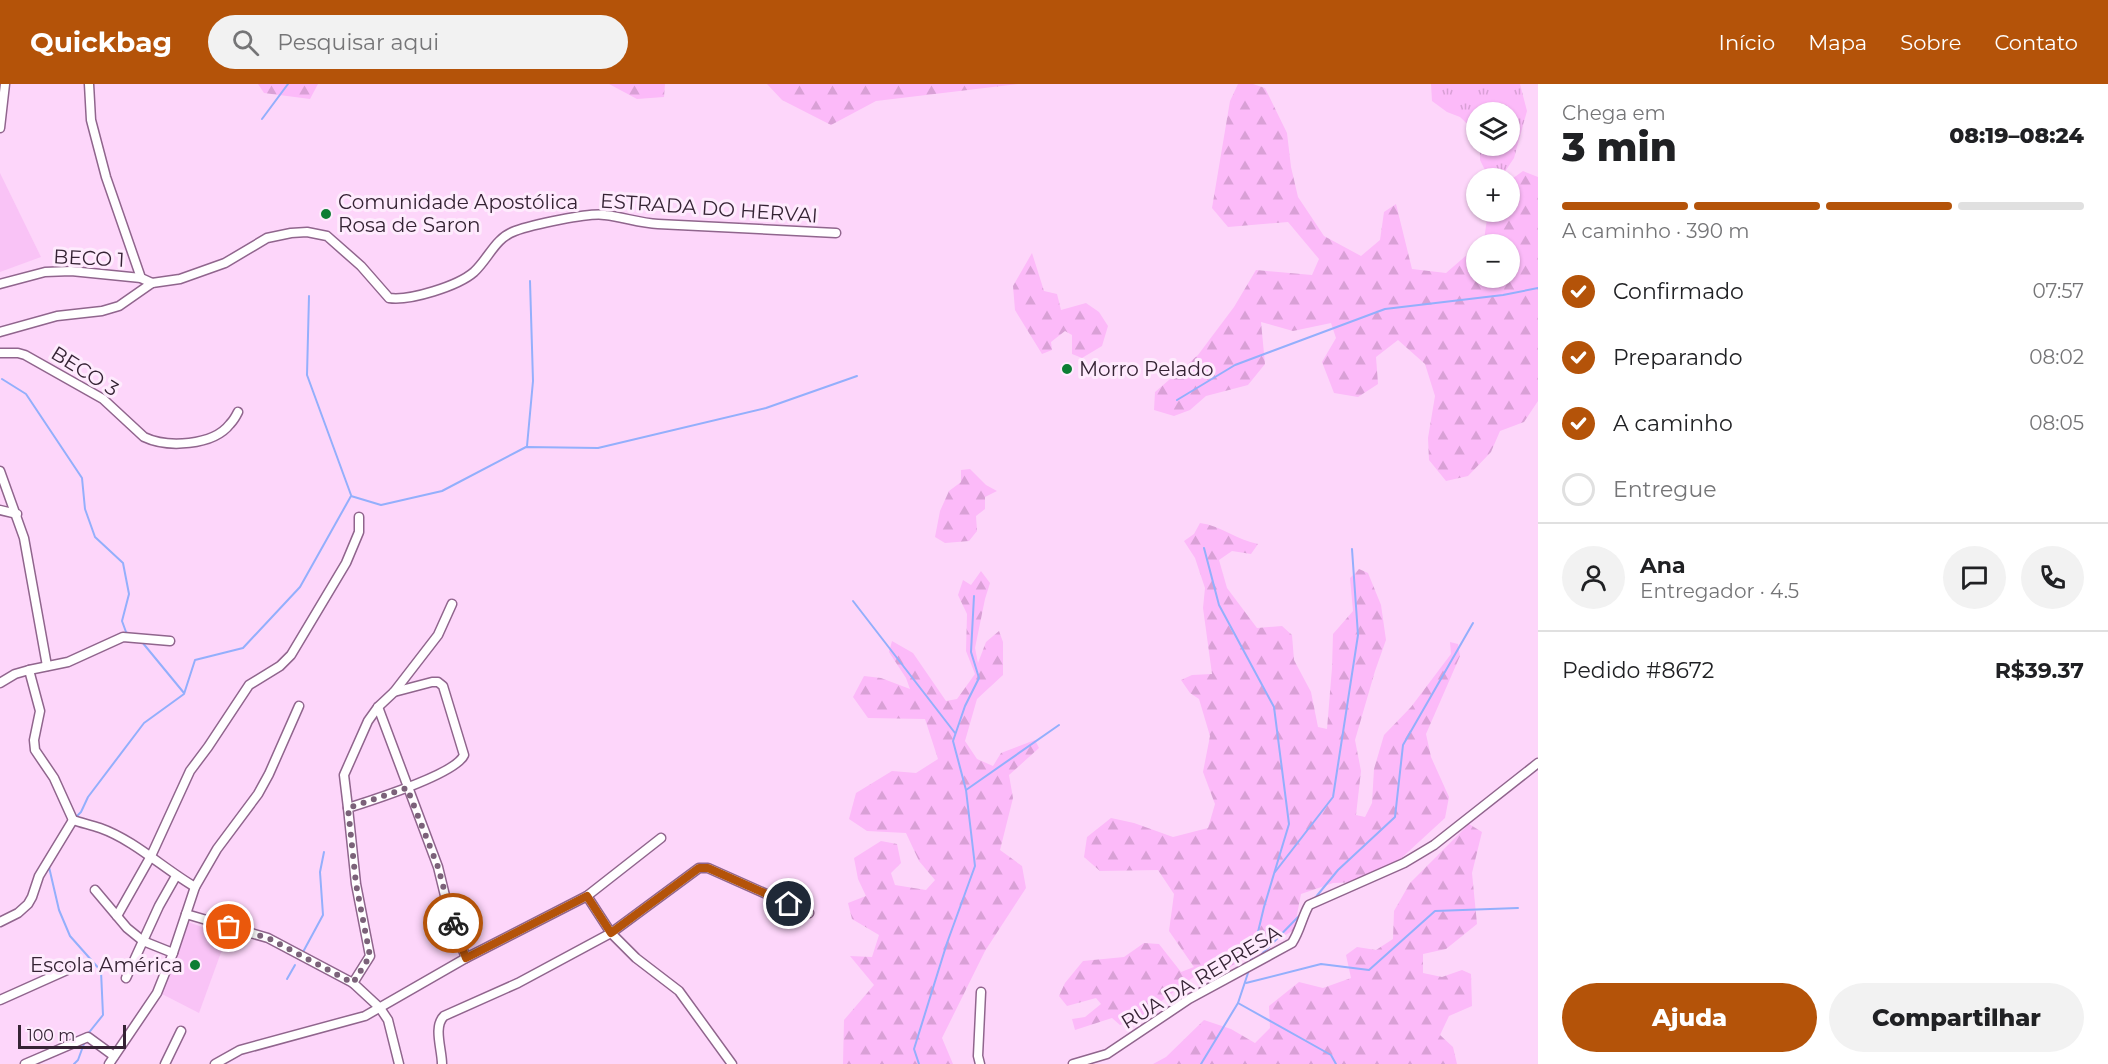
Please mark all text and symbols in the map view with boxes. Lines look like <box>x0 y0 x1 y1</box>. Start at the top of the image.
search box <box>208 15 628 69</box>
text: Quickbag <box>30 25 172 59</box>
icon: search <box>229 26 262 59</box>
text: Pesquisar aqui <box>277 29 439 56</box>
text: Início <box>1719 30 1775 55</box>
text: Mapa <box>1808 30 1867 55</box>
text: Sobre <box>1900 30 1961 55</box>
text: Contato <box>1994 30 2078 55</box>
text: Chega em <box>1562 101 1666 125</box>
map controls <box>1466 102 1520 288</box>
button: layers <box>1466 102 1520 156</box>
text: 08:19–08:24 <box>1949 122 2084 149</box>
text: 3 min <box>1562 123 1677 171</box>
button: + <box>1466 168 1520 222</box>
street label: ESTRADA DO HERVAI <box>599 188 819 228</box>
place label: Comunidade Apostólica Rosa de Saron <box>338 190 578 237</box>
marker: Comunidade Apostólica Rosa de Saron <box>319 207 333 221</box>
text: A caminho · 390 m <box>1562 219 1750 243</box>
button: − <box>1466 234 1520 288</box>
street label: BECO 1 <box>53 244 125 272</box>
icon: check <box>1562 275 1595 308</box>
text: Confirmado <box>1613 278 1744 305</box>
text: 07:57 <box>2032 279 2084 303</box>
street label: BECO 3 <box>47 341 123 401</box>
icon: check <box>1562 341 1595 374</box>
text: Preparando <box>1613 344 1742 371</box>
text: 08:02 <box>2029 345 2084 369</box>
place label: Morro Pelado <box>1079 357 1214 381</box>
marker: Morro Pelado <box>1060 362 1074 376</box>
icon: check <box>1562 407 1595 440</box>
text: A caminho <box>1613 410 1733 437</box>
text: 08:05 <box>2029 411 2084 435</box>
text: Entregue <box>1613 476 1717 503</box>
button: person <box>1562 546 1625 609</box>
button: chat <box>1943 546 2006 609</box>
button: phone <box>2021 546 2084 609</box>
text: Ana <box>1640 552 1686 579</box>
text: Entregador · 4.5 <box>1640 579 1799 603</box>
text: Pedido #8672 <box>1562 657 1714 684</box>
text: R$39.37 <box>1995 657 2084 684</box>
pin <box>763 878 814 929</box>
icon: home <box>772 887 805 920</box>
courier <box>423 893 483 953</box>
pin <box>203 901 254 952</box>
icon: bike <box>437 907 470 940</box>
icon: bag <box>212 910 245 943</box>
street label: RUA DA REPRESA <box>1117 920 1286 1034</box>
place label: Escola América <box>30 953 183 977</box>
marker: Escola América <box>188 958 202 972</box>
button: Ajuda <box>1562 983 1817 1052</box>
button: Compartilhar <box>1829 983 2084 1052</box>
scale bar <box>18 1022 126 1050</box>
text: 100 m <box>27 1026 75 1045</box>

